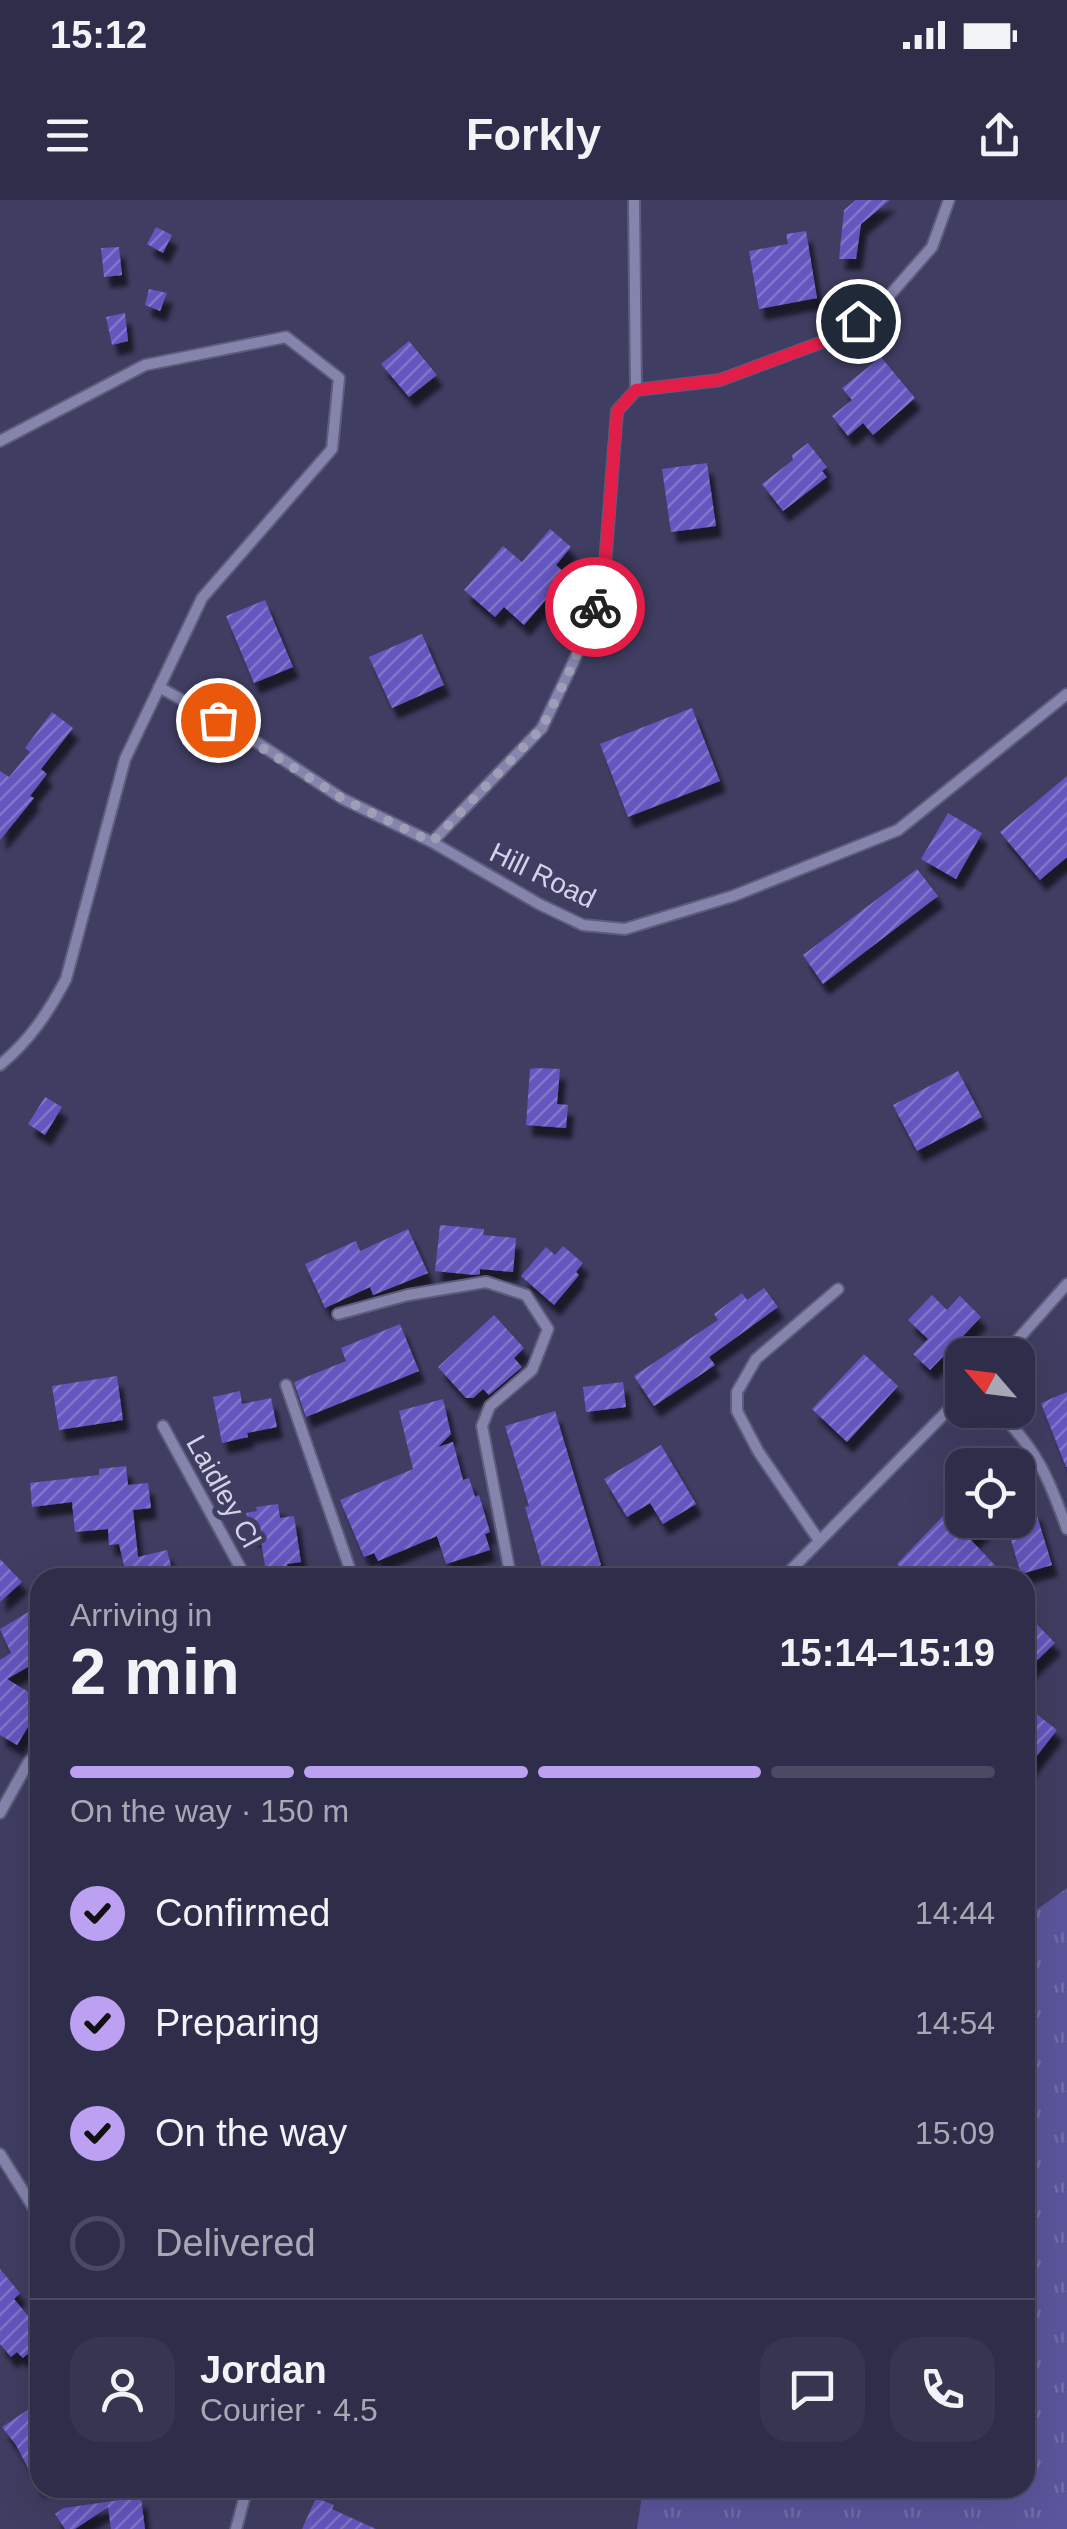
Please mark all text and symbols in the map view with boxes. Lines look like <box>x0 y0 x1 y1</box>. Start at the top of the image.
text: 15:12 <box>50 14 147 56</box>
icon: menu <box>40 108 95 163</box>
icon: share <box>972 108 1027 163</box>
text: Forkly <box>466 109 601 160</box>
pin <box>816 279 901 364</box>
icon: home <box>831 294 886 349</box>
courier <box>545 557 645 657</box>
icon: bike <box>568 580 623 635</box>
pin <box>176 678 261 763</box>
icon: bag <box>191 693 246 748</box>
street label: Hill Road <box>485 837 601 914</box>
north arrow <box>945 1338 1035 1428</box>
map controls <box>945 1338 1035 1538</box>
street label: Laidley Cl <box>180 1430 267 1553</box>
button: locate <box>945 1448 1035 1538</box>
text: Arriving in <box>70 1597 212 1633</box>
text: 15:14–15:19 <box>779 1632 995 1674</box>
text: 2 min <box>70 1635 240 1708</box>
text: On the way · 150 m <box>70 1793 349 1829</box>
icon: check <box>70 1886 125 1941</box>
text: Confirmed <box>155 1892 330 1934</box>
text: 14:44 <box>915 1895 995 1931</box>
icon: check <box>70 1996 125 2051</box>
text: Preparing <box>155 2002 320 2044</box>
text: 14:54 <box>915 2005 995 2041</box>
icon: check <box>70 2106 125 2161</box>
text: On the way <box>155 2112 347 2154</box>
text: 15:09 <box>915 2115 995 2151</box>
text: Delivered <box>155 2222 316 2264</box>
button: person <box>70 2337 175 2442</box>
button: chat <box>760 2337 865 2442</box>
button: phone <box>890 2337 995 2442</box>
text: Jordan <box>200 2349 327 2391</box>
text: Courier · 4.5 <box>200 2392 378 2428</box>

